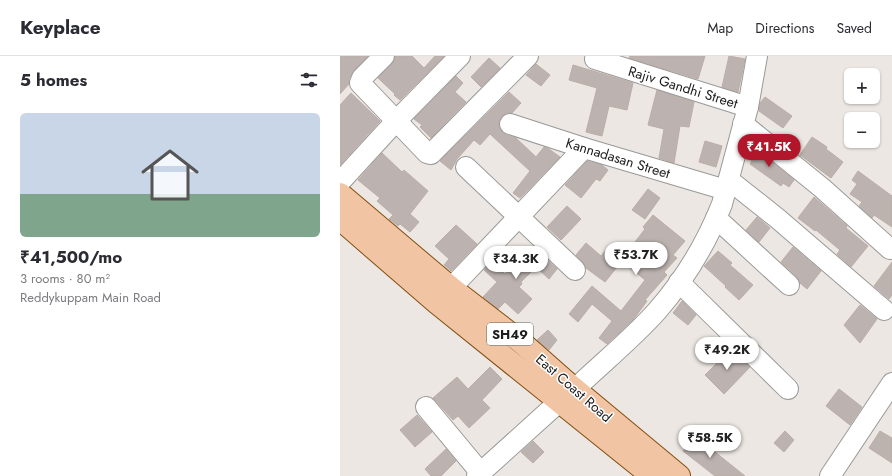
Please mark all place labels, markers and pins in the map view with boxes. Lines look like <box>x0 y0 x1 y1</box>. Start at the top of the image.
pin: ₹41.5K <box>736 134 802 168</box>
pin: ₹53.7K <box>603 242 669 276</box>
pin: ₹34.3K <box>483 246 549 280</box>
pin: ₹49.2K <box>694 337 760 371</box>
pin: ₹58.5K <box>677 425 743 459</box>

